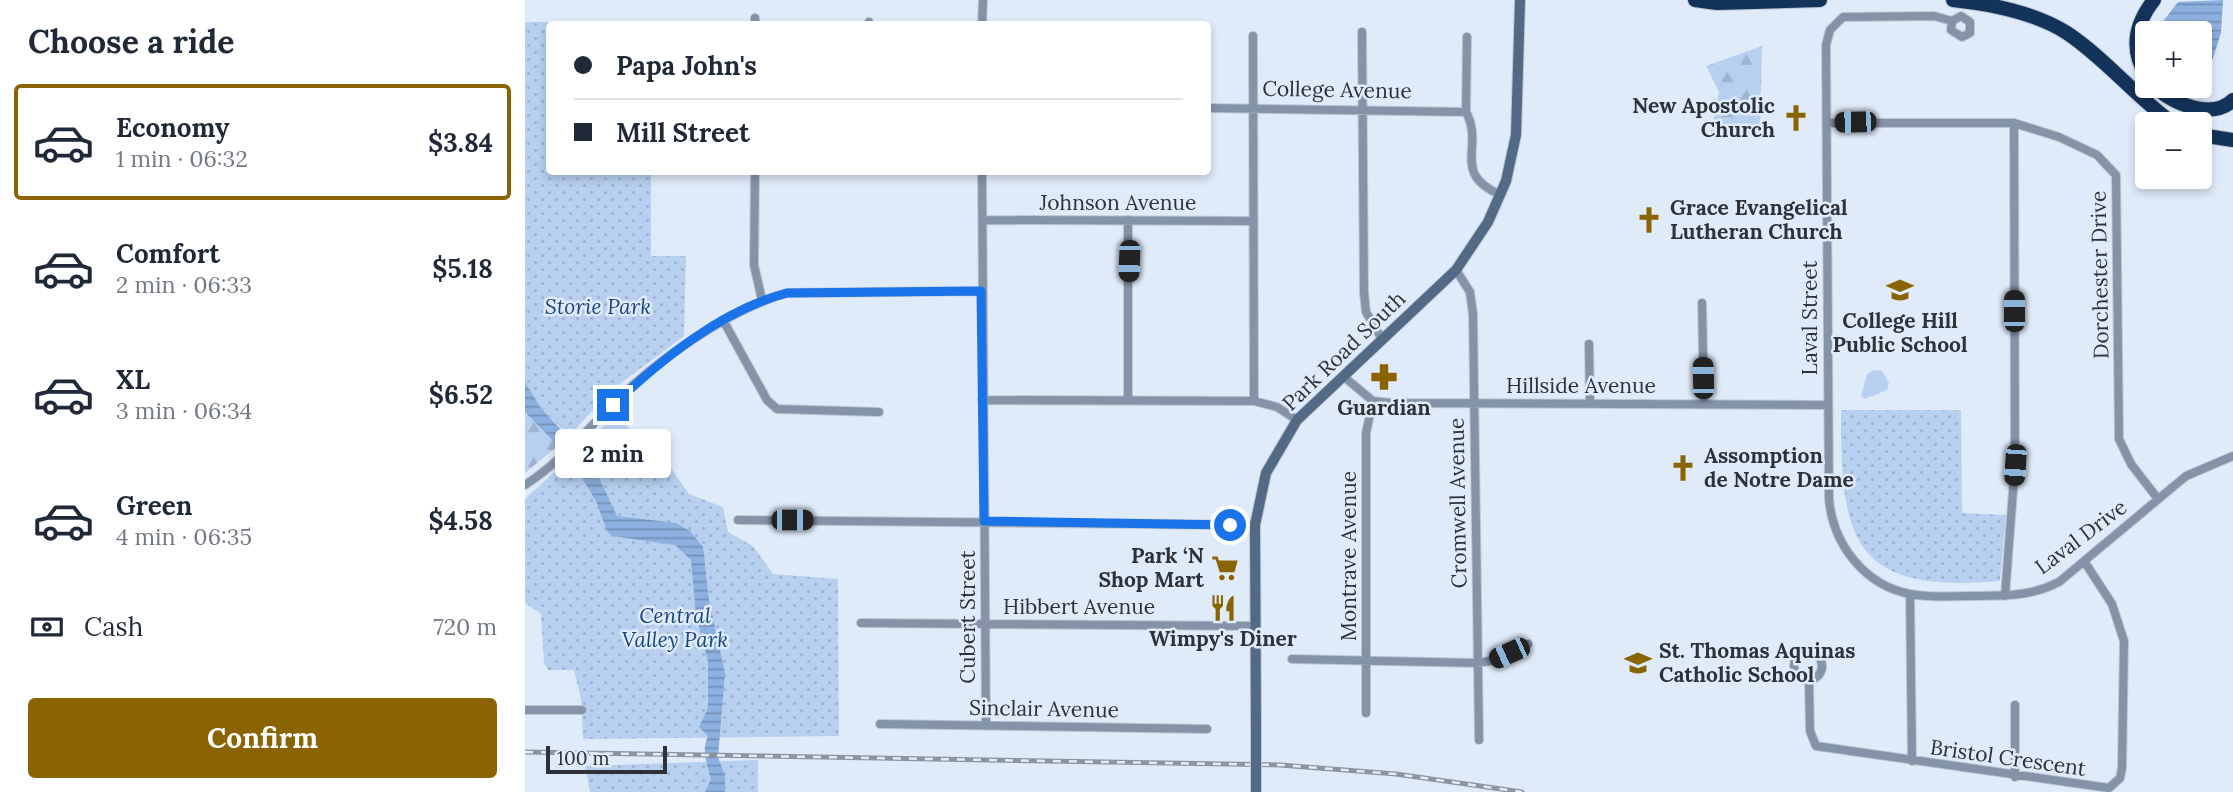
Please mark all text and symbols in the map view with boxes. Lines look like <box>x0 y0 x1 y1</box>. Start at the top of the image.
text: Choose a ride <box>28 21 235 62</box>
map controls <box>2135 21 2212 189</box>
button: + <box>2135 21 2212 98</box>
text: Papa John's <box>616 49 757 82</box>
street label: College Avenue <box>1262 75 1412 104</box>
place label: New Apostolic Church <box>1632 92 1775 143</box>
church icon: New Apostolic Church <box>1781 103 1811 133</box>
icon: car <box>32 111 95 174</box>
text: Economy <box>116 111 229 144</box>
car <box>1834 111 1877 133</box>
button: − <box>2135 112 2212 189</box>
text: Mill Street <box>616 116 750 149</box>
text: $3.84 <box>428 126 493 159</box>
text: 1 min · 06:32 <box>116 144 248 173</box>
street label: Johnson Avenue <box>1039 189 1196 216</box>
street label: Dorchester Drive <box>2085 191 2114 359</box>
place label: Grace Evangelical Lutheran Church <box>1670 194 1848 245</box>
church icon: Grace Evangelical Lutheran Church <box>1634 205 1664 235</box>
icon: car <box>32 237 95 300</box>
text: Comfort <box>116 237 220 270</box>
car <box>1118 240 1141 282</box>
text: $5.18 <box>432 252 493 285</box>
street label: Laval Street <box>1796 260 1823 376</box>
text: 2 min · 06:33 <box>116 270 252 299</box>
school or university icon: College Hill Public School <box>1885 275 1915 305</box>
street label: Park Road South <box>1276 285 1411 416</box>
car <box>2004 290 2025 332</box>
park label: Storie Park <box>545 293 651 320</box>
place label: College Hill Public School <box>1833 307 1968 358</box>
car <box>1693 357 1714 399</box>
pharmacy icon: Guardian <box>1369 362 1399 392</box>
icon: car <box>32 363 95 426</box>
text: XL <box>116 363 150 396</box>
street label: Hillside Avenue <box>1506 372 1656 399</box>
text: $6.52 <box>429 378 493 411</box>
route end <box>597 389 629 421</box>
place label: Guardian <box>1337 394 1431 421</box>
text: 3 min · 06:34 <box>116 396 252 425</box>
street label: Cromwell Avenue <box>1443 417 1472 589</box>
callout: 2 min <box>555 430 671 478</box>
text: 2 min <box>582 439 644 468</box>
place label: Assomption de Notre Dame <box>1704 442 1854 493</box>
car <box>2004 443 2027 487</box>
church icon: Assomption de Notre Dame <box>1668 453 1698 483</box>
street label: Montrave Avenue <box>1335 471 1362 641</box>
icon: car <box>32 489 95 552</box>
text: Green <box>116 489 192 522</box>
street label: Laval Drive <box>2029 493 2132 580</box>
text: $4.58 <box>429 504 493 537</box>
route start <box>1214 509 1246 541</box>
car <box>772 510 814 531</box>
text: 4 min · 06:35 <box>116 522 252 551</box>
place label: Park ‘N Shop Mart <box>1098 542 1204 593</box>
street label: Cubert Street <box>954 550 981 684</box>
supermarket icon: Park ‘N Shop Mart <box>1210 553 1240 583</box>
street label: Hibbert Avenue <box>1003 593 1155 620</box>
restaurant icon: Wimpy's Diner <box>1208 593 1238 623</box>
park label: Central Valley Park <box>622 602 728 653</box>
icon: cash <box>28 608 66 646</box>
text: Cash <box>84 610 143 643</box>
text: 720 m <box>433 612 497 641</box>
place label: Wimpy's Diner <box>1149 625 1297 652</box>
car <box>1486 635 1533 671</box>
place label: St. Thomas Aquinas Catholic School <box>1659 637 1855 688</box>
school or university icon: St. Thomas Aquinas Catholic School <box>1623 648 1653 678</box>
street label: Sinclair Avenue <box>969 694 1119 723</box>
button: Confirm <box>28 698 497 778</box>
street label: Bristol Crescent <box>1928 733 2089 782</box>
scale bar <box>546 743 667 775</box>
text: 100 m <box>557 746 610 770</box>

